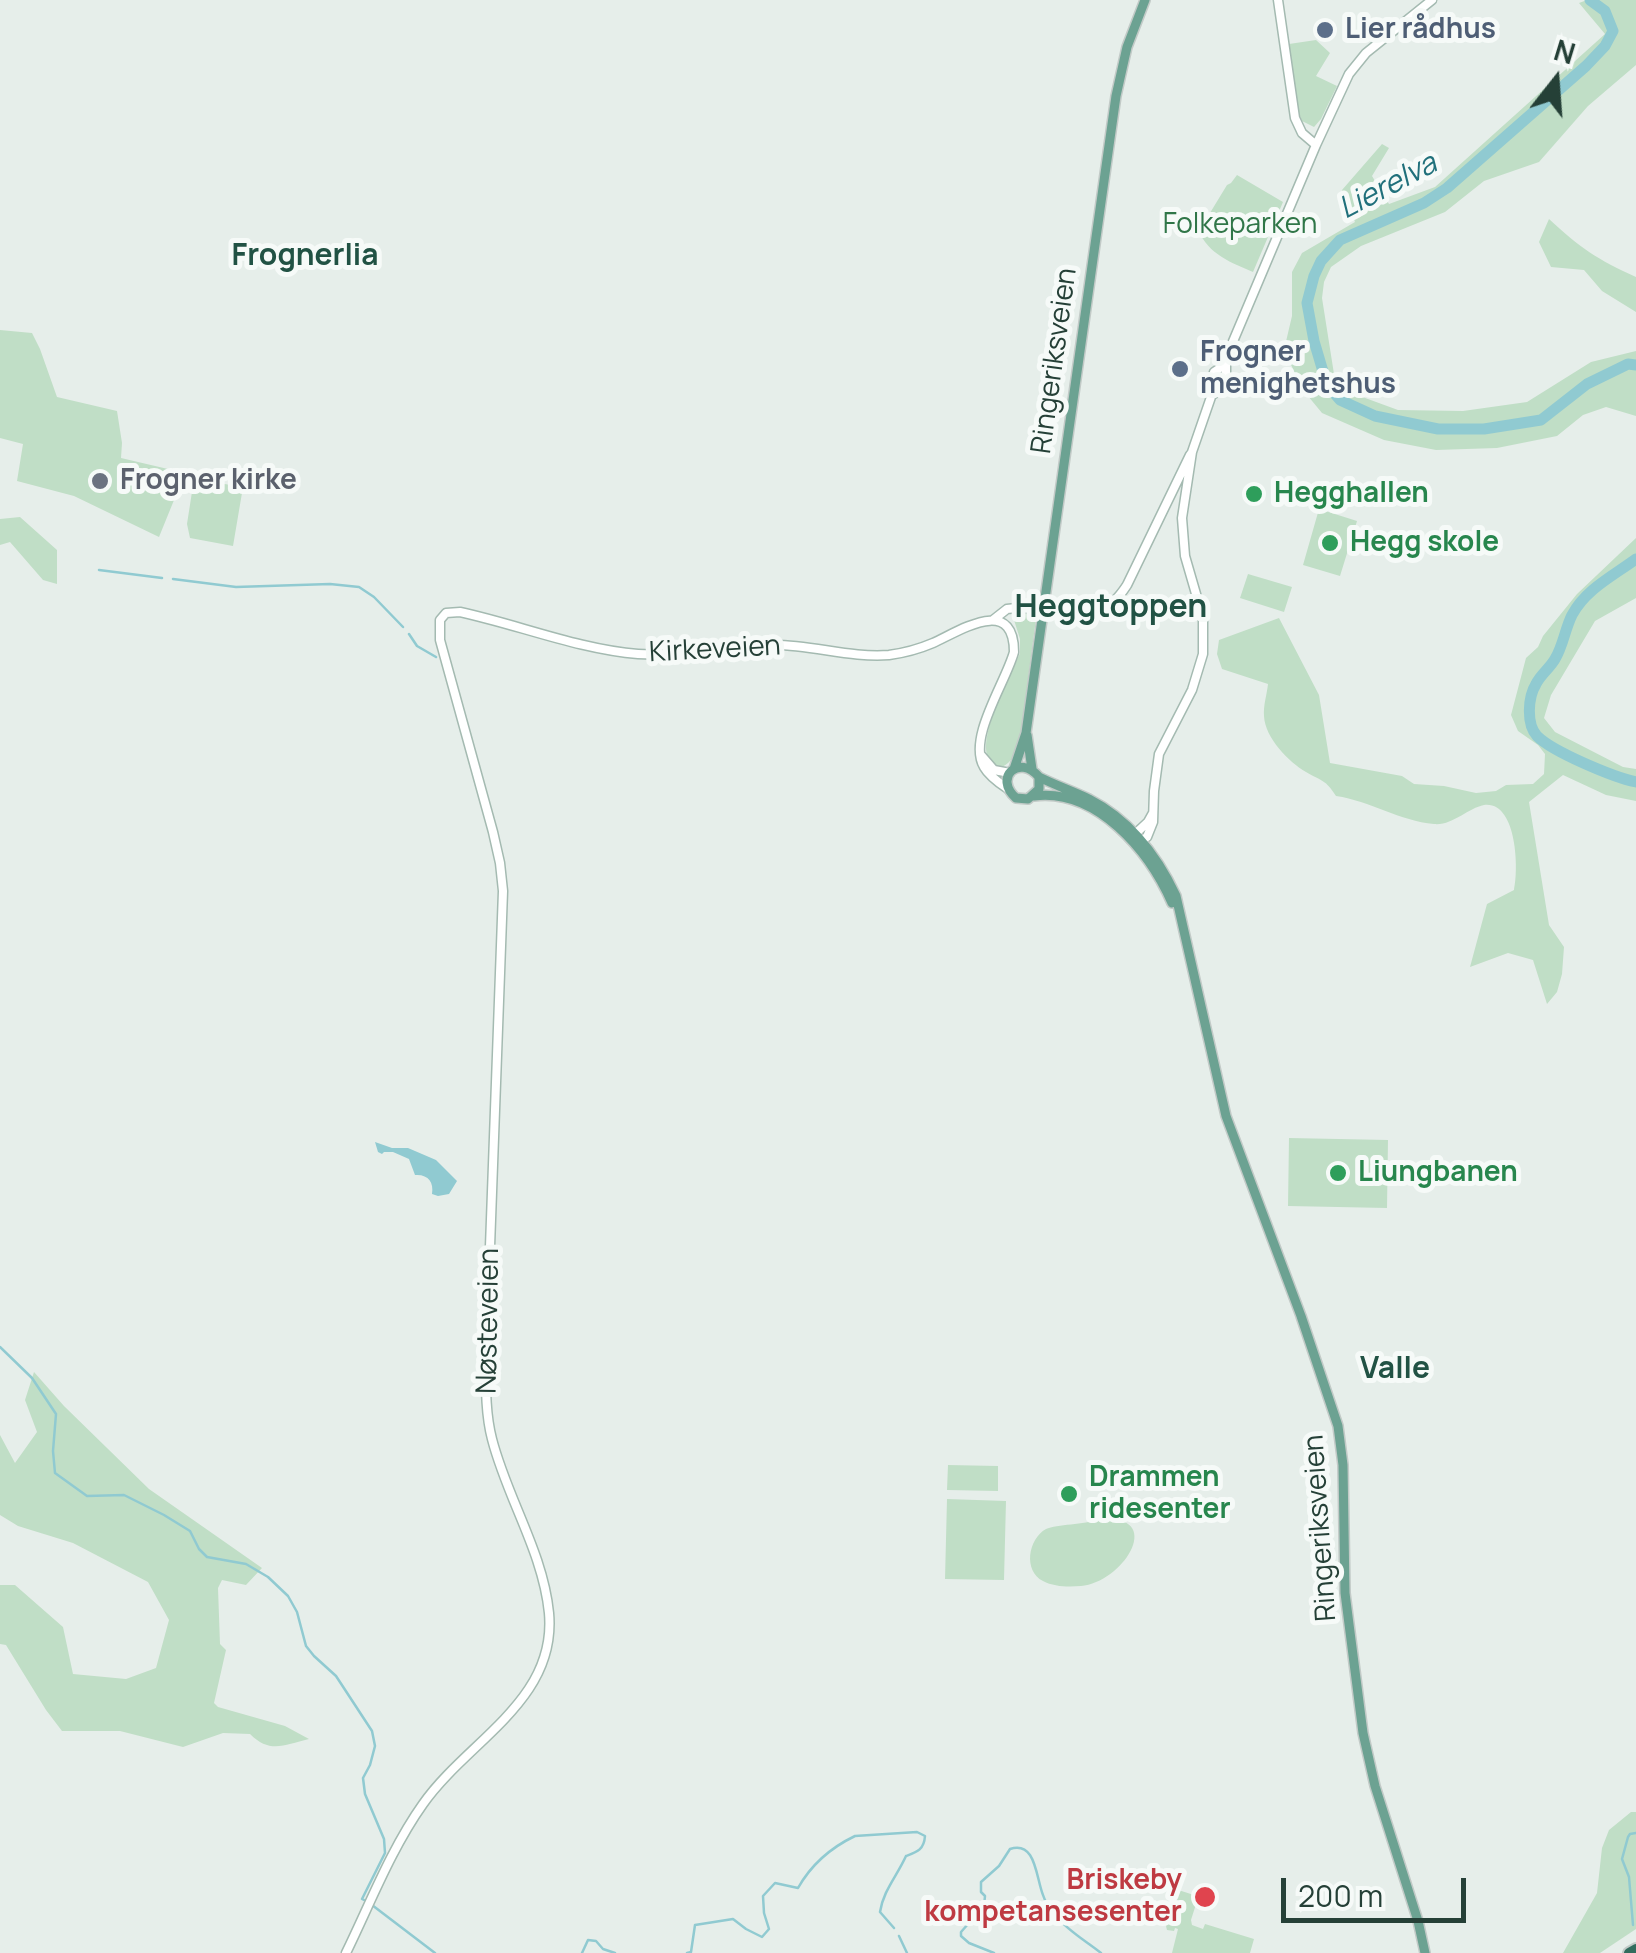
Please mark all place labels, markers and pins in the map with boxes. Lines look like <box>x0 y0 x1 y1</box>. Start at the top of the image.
place label: Lier rådhus <box>1345 13 1496 47</box>
marker: Lier rådhus <box>1314 19 1336 41</box>
place label: Frogner menighetshus <box>1200 336 1396 402</box>
marker: Frogner menighetshus <box>1169 358 1191 380</box>
place label: Frogner kirke <box>120 464 297 498</box>
marker: Frogner kirke <box>89 470 111 492</box>
place label: Hegghallen <box>1274 477 1429 511</box>
marker: Hegghallen <box>1243 483 1265 505</box>
place label: Hegg skole <box>1350 526 1499 560</box>
marker: Hegg skole <box>1319 532 1341 554</box>
place label: Liungbanen <box>1358 1156 1518 1190</box>
marker: Liungbanen <box>1327 1162 1349 1184</box>
place label: Drammen ridesenter <box>1089 1461 1231 1527</box>
marker: Drammen ridesenter <box>1058 1483 1080 1505</box>
place label: Briskeby kompetansesenter <box>924 1864 1182 1930</box>
marker: Briskeby kompetansesenter <box>1192 1884 1218 1910</box>

